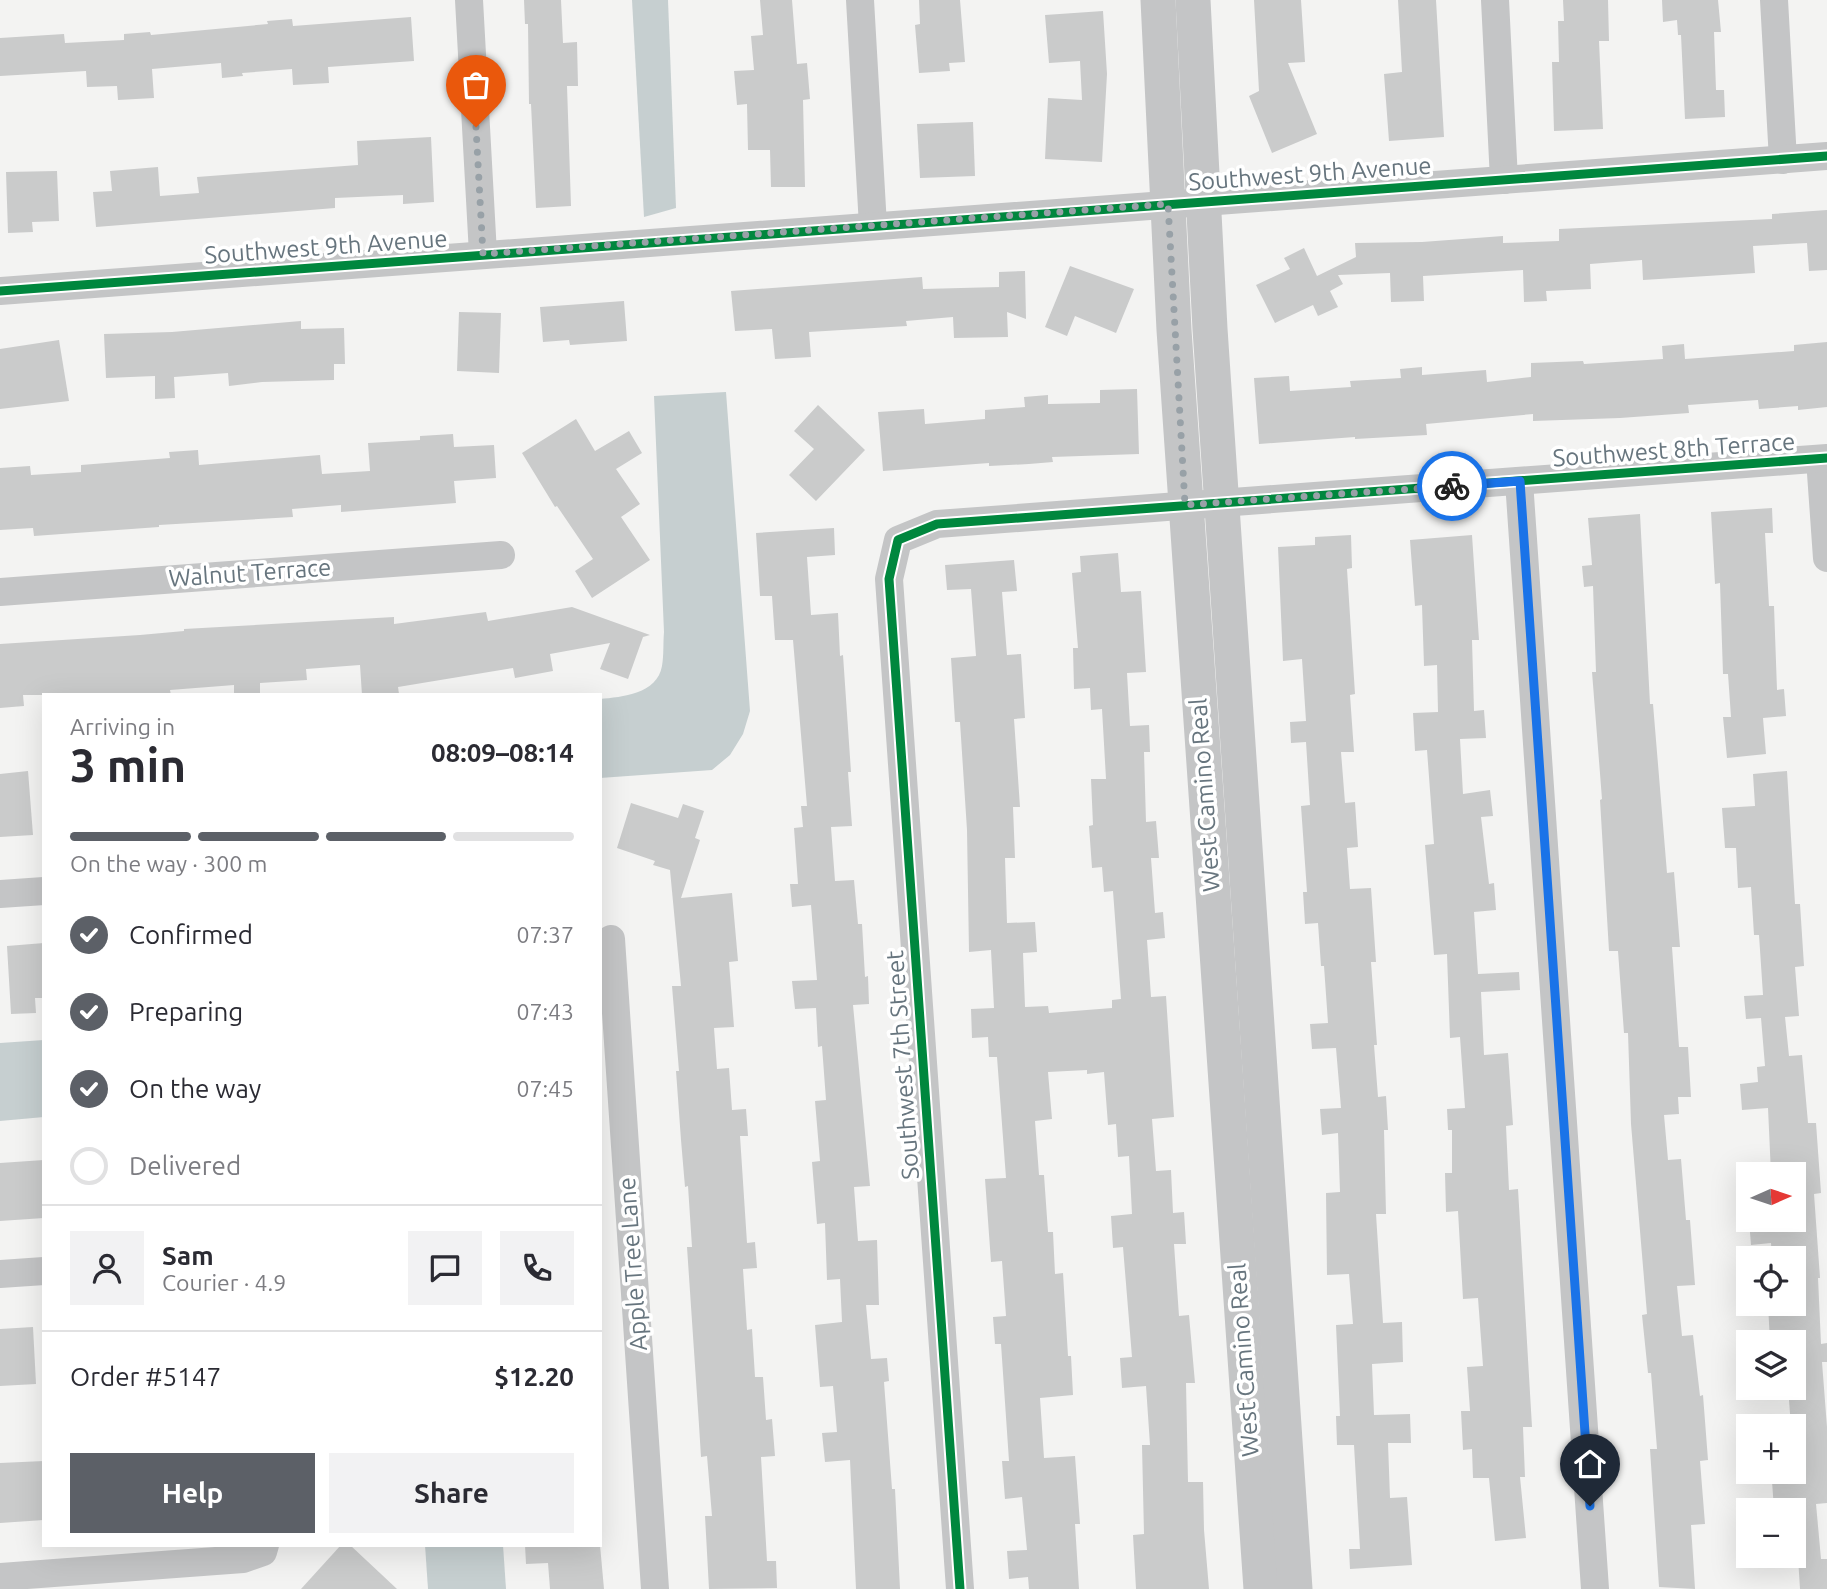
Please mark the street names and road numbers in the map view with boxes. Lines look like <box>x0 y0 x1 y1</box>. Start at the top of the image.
street label: Southwest 9th Avenue <box>1187 152 1432 195</box>
street label: Southwest 9th Avenue <box>203 225 448 268</box>
street label: Southwest 8th Terrace <box>1552 428 1796 471</box>
street label: Walnut Terrace <box>168 553 332 592</box>
street label: West Camino Real <box>1184 697 1225 893</box>
street label: Southwest 7th Street <box>881 949 924 1181</box>
street label: Apple Tree Lane <box>613 1176 652 1352</box>
street label: West Camino Real <box>1223 1262 1264 1458</box>

